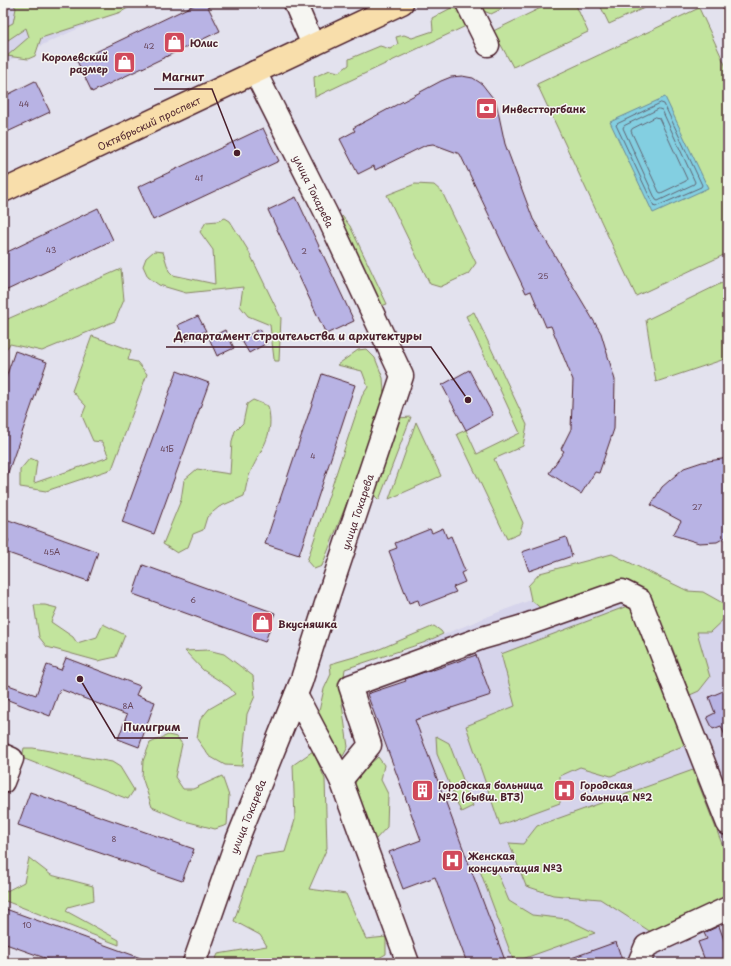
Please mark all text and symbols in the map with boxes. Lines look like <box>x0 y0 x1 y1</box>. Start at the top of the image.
shop icon: Юлис <box>161 29 187 55</box>
place label: Юлис <box>190 35 219 50</box>
house number: 42 <box>144 40 155 52</box>
place label: Королевский размер <box>41 49 108 76</box>
shop icon: Королевский размер <box>111 49 137 75</box>
callout: Магнит <box>154 66 212 89</box>
text: Магнит <box>162 68 204 85</box>
street label: Октябрьский проспект <box>94 92 203 153</box>
bank icon: Инвестторгбанк <box>473 95 499 121</box>
house number: 44 <box>19 98 29 110</box>
place label: Инвестторгбанк <box>502 101 586 116</box>
street label: улица Токарева <box>290 152 338 231</box>
house number: 41 <box>195 172 203 184</box>
house number: 43 <box>46 244 56 256</box>
house number: 2 <box>301 245 307 257</box>
house number: 25 <box>538 270 548 282</box>
callout: Департамент строительства и архитектуры <box>166 324 431 347</box>
text: Департамент строительства и архитектуры <box>173 327 422 344</box>
house number: 41Б <box>160 443 174 455</box>
house number: 4 <box>310 450 316 462</box>
street label: улица Токарева <box>337 471 377 552</box>
house number: 27 <box>692 501 702 513</box>
house number: 45А <box>44 546 60 558</box>
house number: 6 <box>190 594 196 606</box>
shop icon: Вкусняшка <box>249 610 275 636</box>
place label: Вкусняшка <box>278 616 338 632</box>
house number: 8А <box>122 700 134 712</box>
callout: Пилигрим <box>115 715 188 738</box>
text: Пилигрим <box>123 718 181 735</box>
street label: улица Токарева <box>225 776 269 856</box>
building icon: Городская больница №2 (бывш. ВТЗ) <box>409 777 435 803</box>
place label: Городская больница №2 (бывш. ВТЗ) <box>438 777 543 804</box>
hospital icon: Городская больница №2 <box>552 777 578 803</box>
place label: Городская больница №2 <box>580 777 652 804</box>
house number: 8 <box>112 833 117 845</box>
hospital icon: Женская консультация №3 <box>440 848 466 874</box>
place label: Женская консультация №3 <box>467 848 563 876</box>
house number: 10 <box>22 919 32 931</box>

